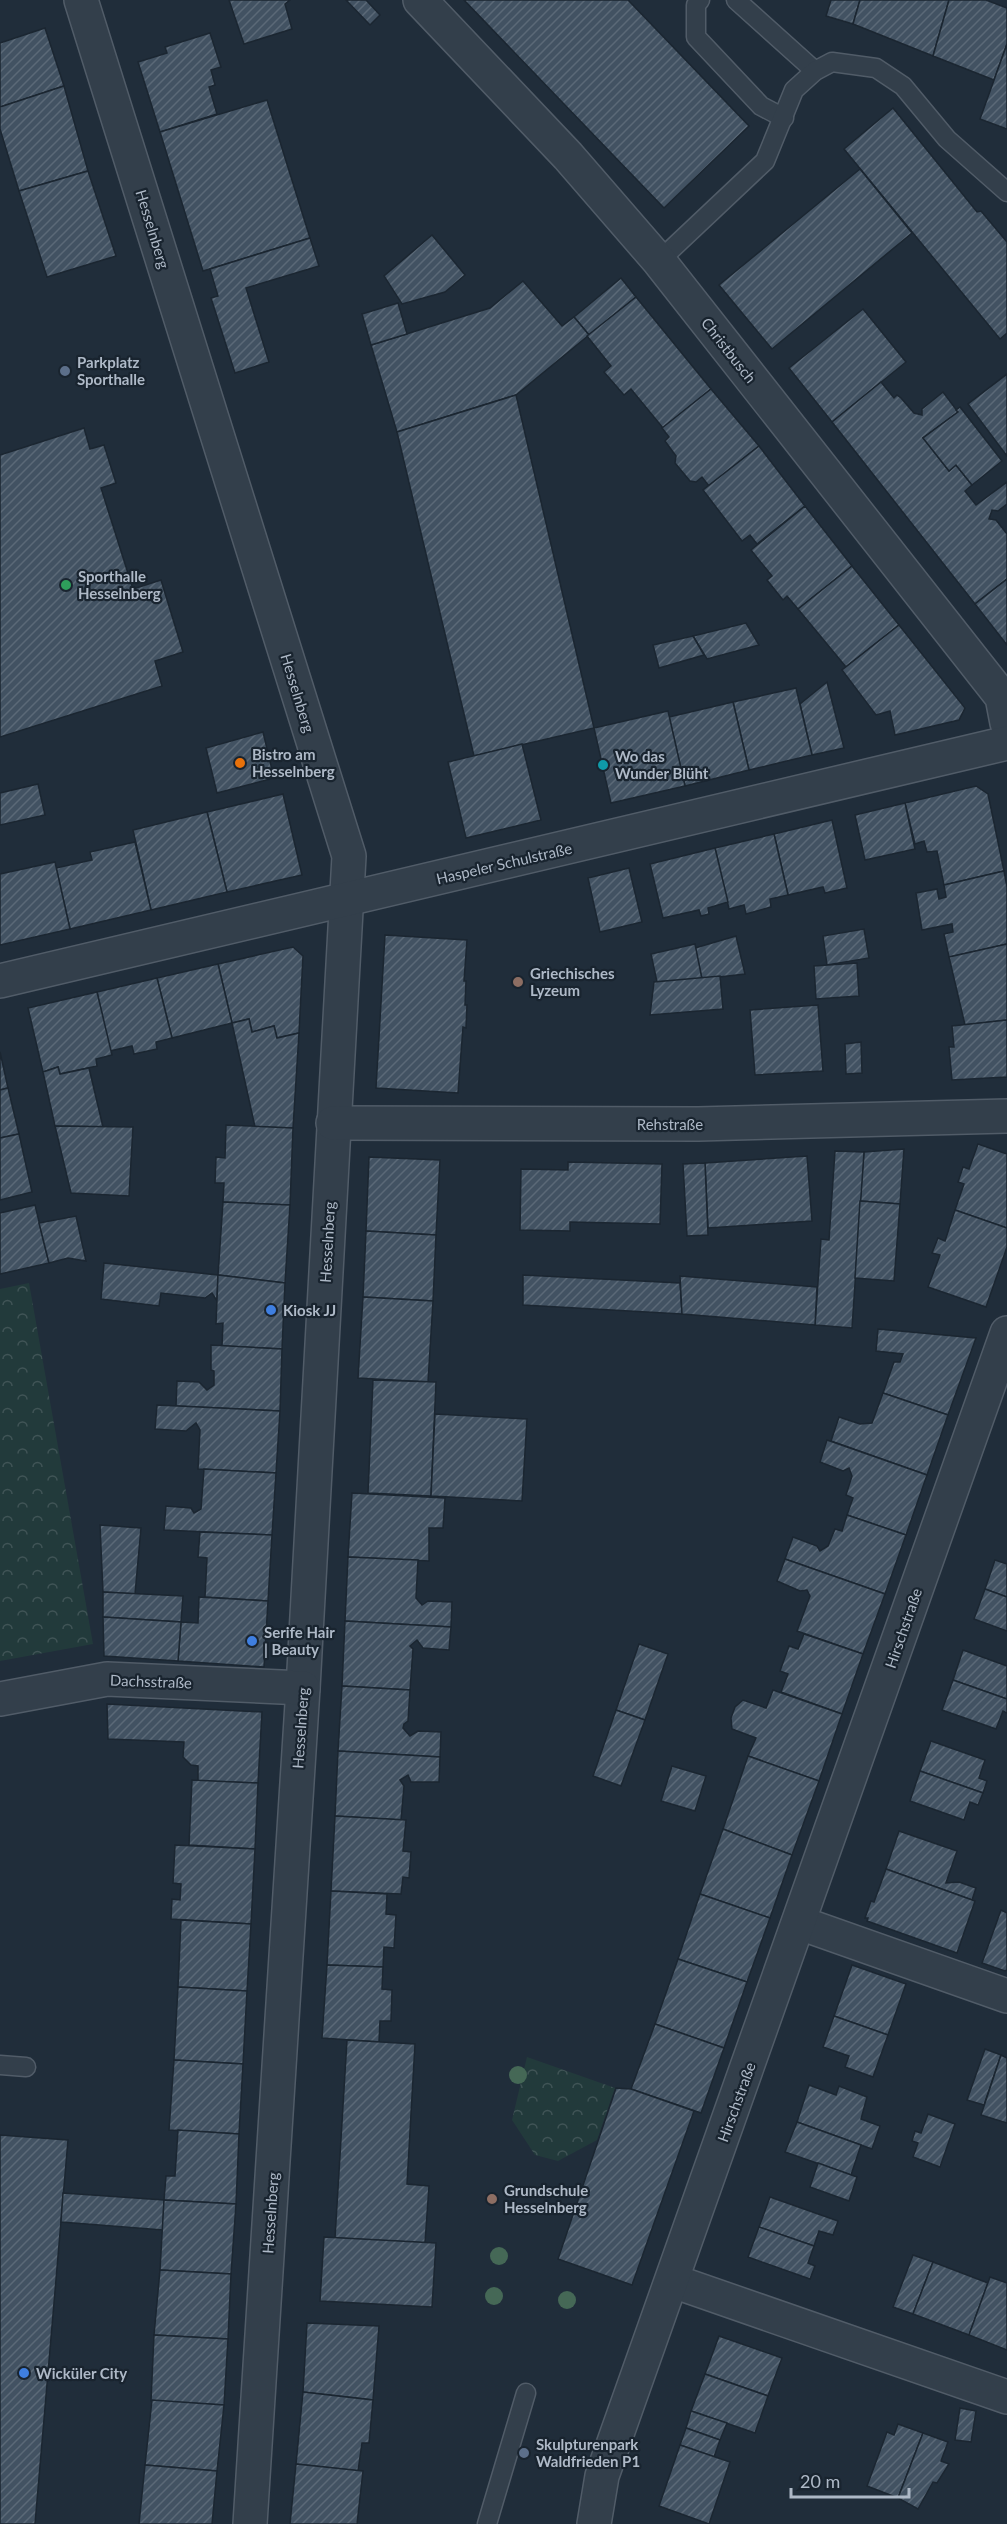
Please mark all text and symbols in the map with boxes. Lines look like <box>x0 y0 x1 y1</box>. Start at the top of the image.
street label: Hesselnberg <box>132 187 174 271</box>
street label: Christbusch <box>698 314 760 386</box>
place label: Parkplatz Sporthalle <box>77 353 145 388</box>
marker: Parkplatz Sporthalle <box>58 364 72 378</box>
place label: Sporthalle Hesselnberg <box>78 567 161 602</box>
marker: Sporthalle Hesselnberg <box>59 578 73 592</box>
street label: Hesselnberg <box>277 651 319 735</box>
place label: Bistro am Hesselnberg <box>252 745 335 780</box>
place label: Wo das Wunder Blüht <box>615 747 709 782</box>
marker: Bistro am Hesselnberg <box>233 756 247 770</box>
marker: Wo das Wunder Blüht <box>596 758 610 772</box>
street label: Haspeler Schulstraße <box>434 839 574 887</box>
place label: Griechisches Lyzeum <box>530 964 615 999</box>
marker: Griechisches Lyzeum <box>511 975 525 989</box>
street label: Rehstraße <box>637 1115 703 1133</box>
street label: Hesselnberg <box>316 1201 338 1283</box>
place label: Kiosk JJ <box>283 1301 336 1319</box>
marker: Kiosk JJ <box>264 1303 278 1317</box>
street label: Hirschstraße <box>881 1585 925 1670</box>
place label: Serife Hair | Beauty <box>264 1623 335 1658</box>
marker: Serife Hair | Beauty <box>245 1634 259 1648</box>
street label: Dachsstraße <box>110 1671 192 1691</box>
street label: Hesselnberg <box>288 1687 312 1769</box>
street label: Hirschstraße <box>713 2060 759 2144</box>
street label: Hesselnberg <box>258 2172 282 2254</box>
place label: Grundschule Hesselnberg <box>504 2181 588 2216</box>
marker: Grundschule Hesselnberg <box>485 2192 499 2206</box>
place label: Wicküler City <box>36 2364 127 2382</box>
marker: Wicküler City <box>17 2366 31 2380</box>
place label: Skulpturenpark Waldfrieden P1 <box>536 2435 640 2470</box>
marker: Skulpturenpark Waldfrieden P1 <box>517 2446 531 2460</box>
scale bar <box>791 2461 910 2499</box>
text: 20 m <box>800 2470 840 2492</box>

